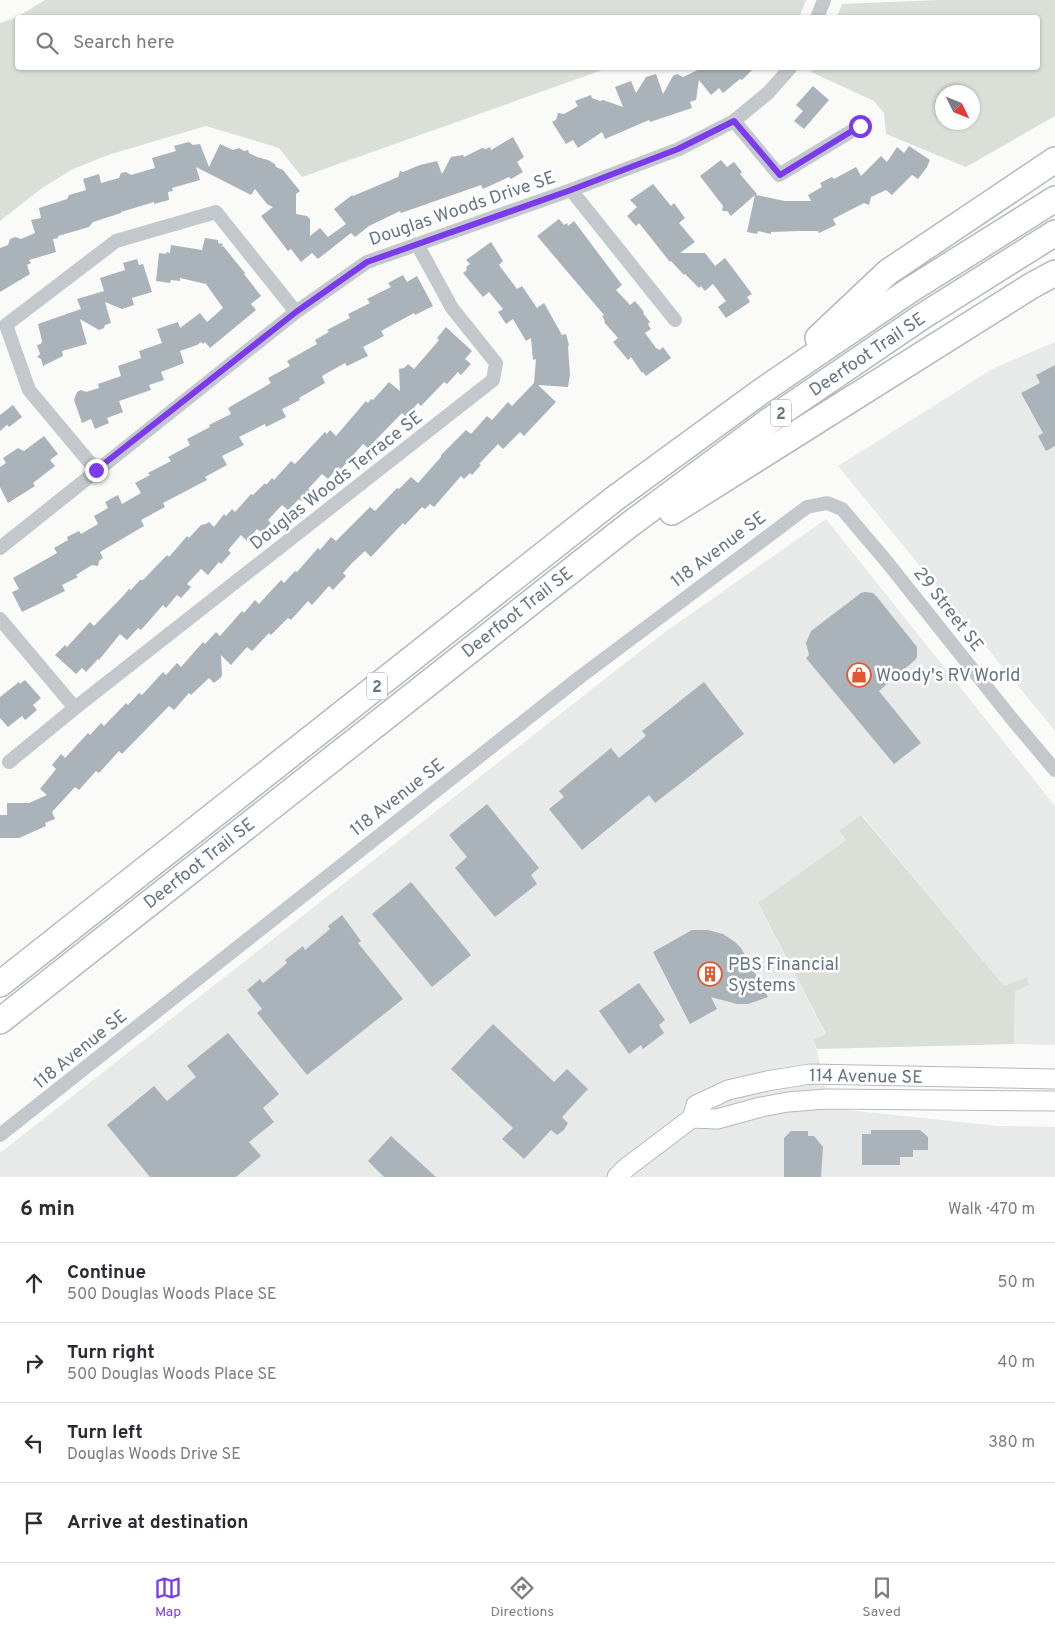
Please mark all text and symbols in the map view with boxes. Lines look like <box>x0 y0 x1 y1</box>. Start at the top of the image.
search box <box>15 15 1040 70</box>
icon: search <box>33 29 61 57</box>
text: Search here <box>73 31 175 55</box>
north arrow <box>935 85 980 130</box>
route start <box>849 115 872 138</box>
street label: Douglas Woods Drive SE <box>366 167 559 252</box>
street label: Deerfoot Trail SE <box>805 308 930 403</box>
road number: 2 <box>771 399 791 426</box>
street label: Douglas Woods Terrace SE <box>246 407 428 556</box>
route end <box>85 459 108 482</box>
street label: 118 Avenue SE <box>666 507 771 594</box>
street label: Deerfoot Trail SE <box>458 562 578 664</box>
street label: 29 Street SE <box>908 563 988 657</box>
shop icon: Woody's RV World <box>846 662 872 688</box>
place label: Woody's RV World <box>876 665 1020 688</box>
road number: 2 <box>367 672 387 699</box>
street label: 118 Avenue SE <box>346 754 450 842</box>
street label: Deerfoot Trail SE <box>140 813 260 915</box>
place label: PBS Financial Systems <box>728 954 839 998</box>
building icon: PBS Financial Systems <box>697 961 723 987</box>
street label: 118 Avenue SE <box>29 1005 132 1095</box>
street label: 114 Avenue SE <box>809 1065 923 1090</box>
text: 6 min <box>20 1196 75 1223</box>
text: Walk · 470 m <box>948 1200 1035 1220</box>
text: Continue <box>67 1261 146 1285</box>
icon: ahead <box>20 1269 48 1297</box>
text: 50 m <box>998 1273 1035 1293</box>
text: 500 Douglas Woods Place SE <box>67 1285 277 1305</box>
text: Turn right <box>67 1341 155 1365</box>
icon: right <box>20 1349 48 1377</box>
text: 40 m <box>997 1353 1035 1373</box>
text: 500 Douglas Woods Place SE <box>67 1365 277 1385</box>
text: Turn left <box>67 1421 143 1445</box>
icon: left <box>20 1429 48 1457</box>
text: 380 m <box>988 1433 1035 1453</box>
text: Douglas Woods Drive SE <box>67 1445 241 1465</box>
icon: arrive <box>20 1509 48 1537</box>
text: Arrive at destination <box>67 1511 248 1535</box>
tab: Map <box>154 1574 182 1621</box>
tab: Directions <box>490 1574 554 1621</box>
tab: Saved <box>862 1574 901 1621</box>

